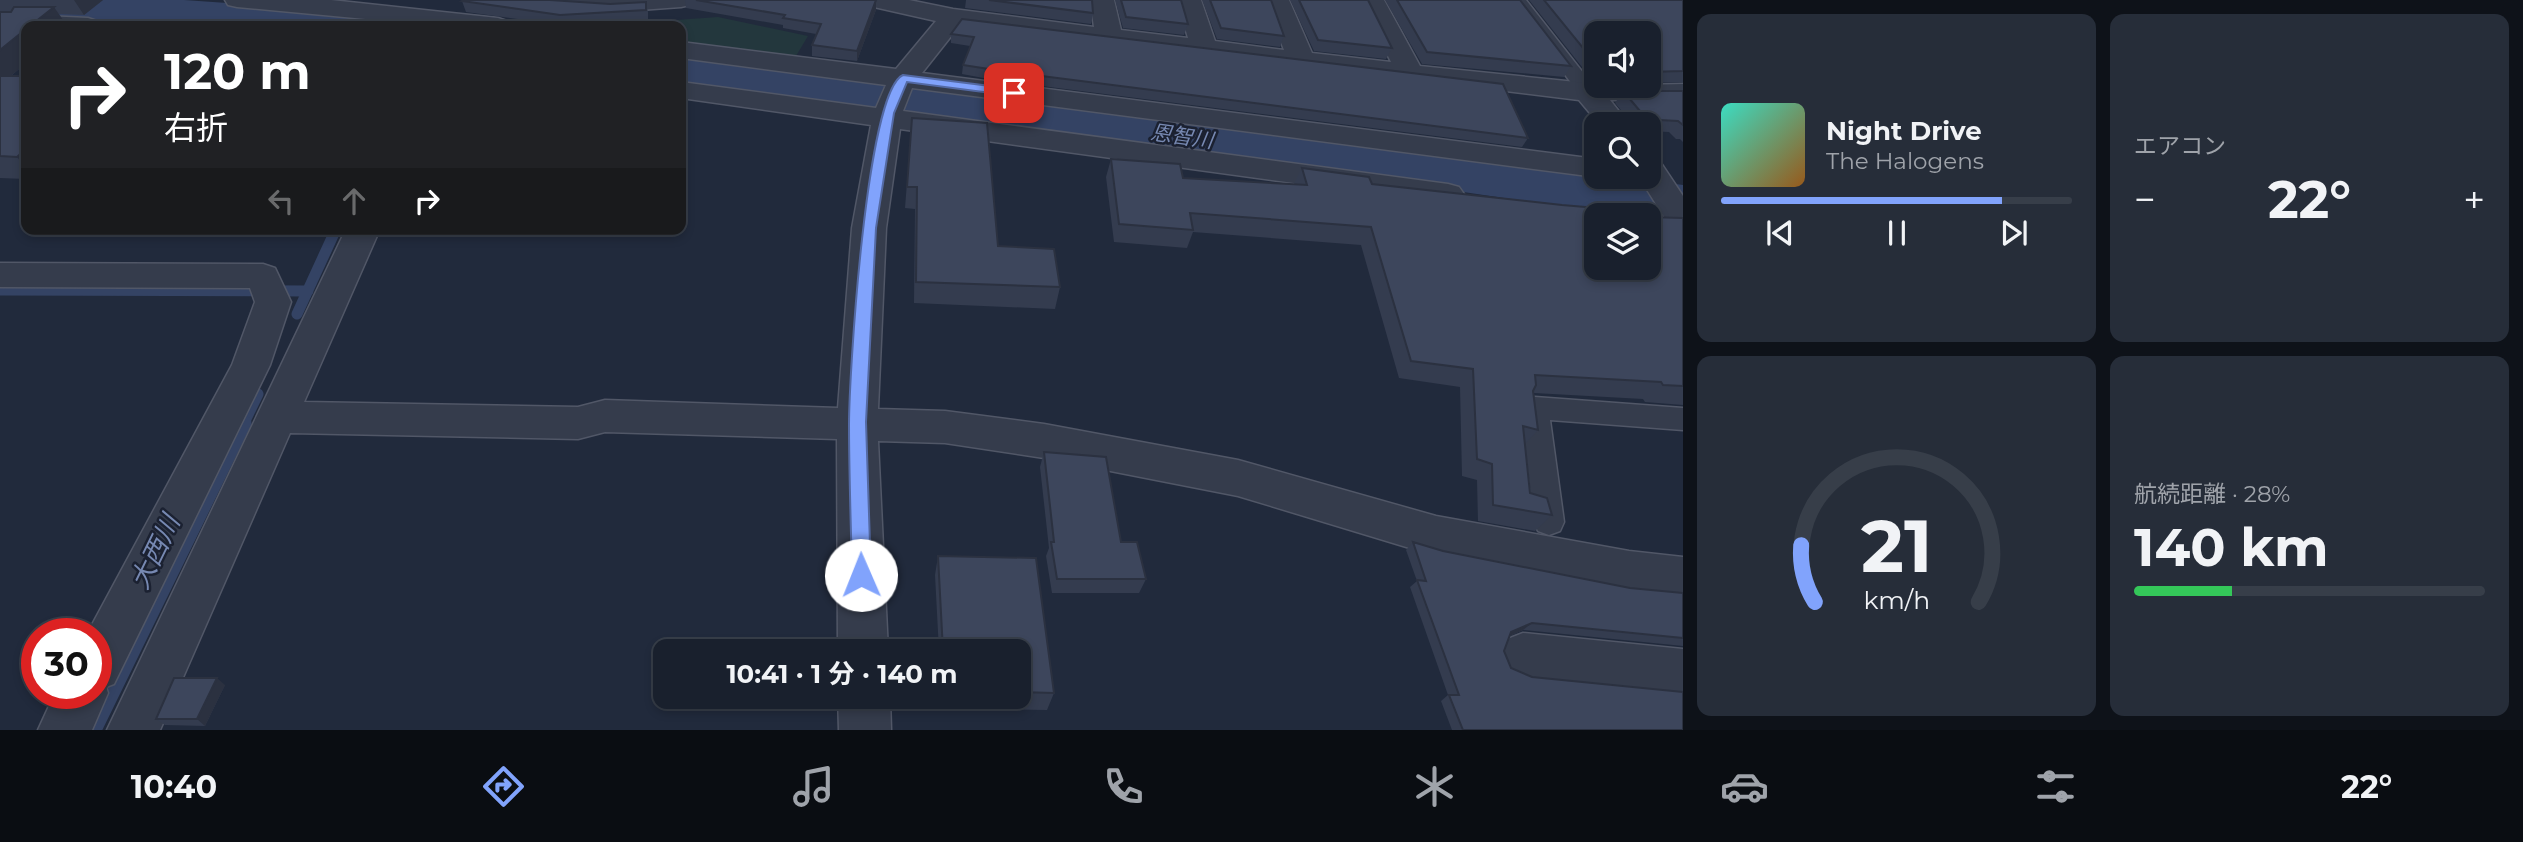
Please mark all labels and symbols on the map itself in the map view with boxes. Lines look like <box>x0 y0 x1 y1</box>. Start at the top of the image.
pin <box>984 63 1044 123</box>
water label: 恩智川 <box>1149 119 1217 153</box>
water label: 大西川 <box>124 507 188 594</box>
position arrow <box>824 538 898 612</box>
speed limit sign: 30 <box>21 618 112 709</box>

